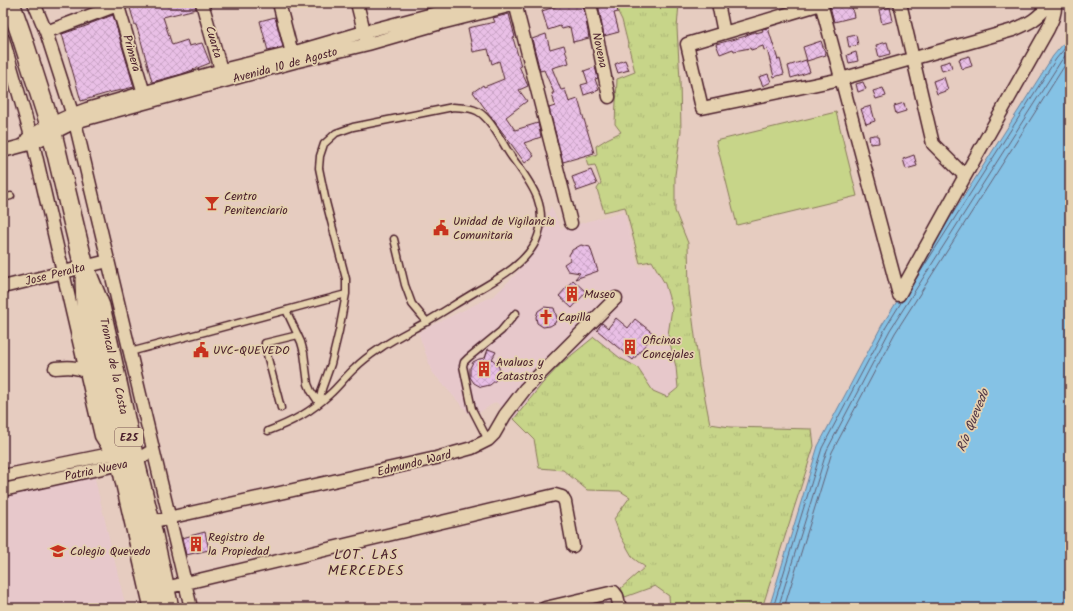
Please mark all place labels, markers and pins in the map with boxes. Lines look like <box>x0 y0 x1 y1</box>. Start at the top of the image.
place label: Centro Penitenciario <box>224 187 288 220</box>
bar icon: Centro Penitenciario <box>203 194 221 212</box>
place label: Unidad de Vigilancia Comunitaria <box>453 212 555 245</box>
public building icon: Unidad de Vigilancia Comunitaria <box>432 219 450 237</box>
building icon: Museo <box>563 285 581 303</box>
place label: Museo <box>584 285 615 304</box>
church icon: Capilla <box>537 308 555 326</box>
place label: Capilla <box>558 308 591 327</box>
place label: Oficinas Concejales <box>642 331 694 364</box>
building icon: Oficinas Concejales <box>621 338 639 356</box>
public building icon: UVC-QUEVEDO <box>192 341 210 359</box>
place label: UVC-QUEVEDO <box>213 341 290 360</box>
place label: Avaluos y Catastros <box>496 353 544 386</box>
building icon: Avaluos y Catastros <box>475 360 493 378</box>
place label: Registro de la Propiedad <box>208 528 270 561</box>
building icon: Registro de la Propiedad <box>187 535 205 553</box>
school or university icon: Colegio Quevedo <box>49 542 67 560</box>
place label: Colegio Quevedo <box>70 542 151 561</box>

